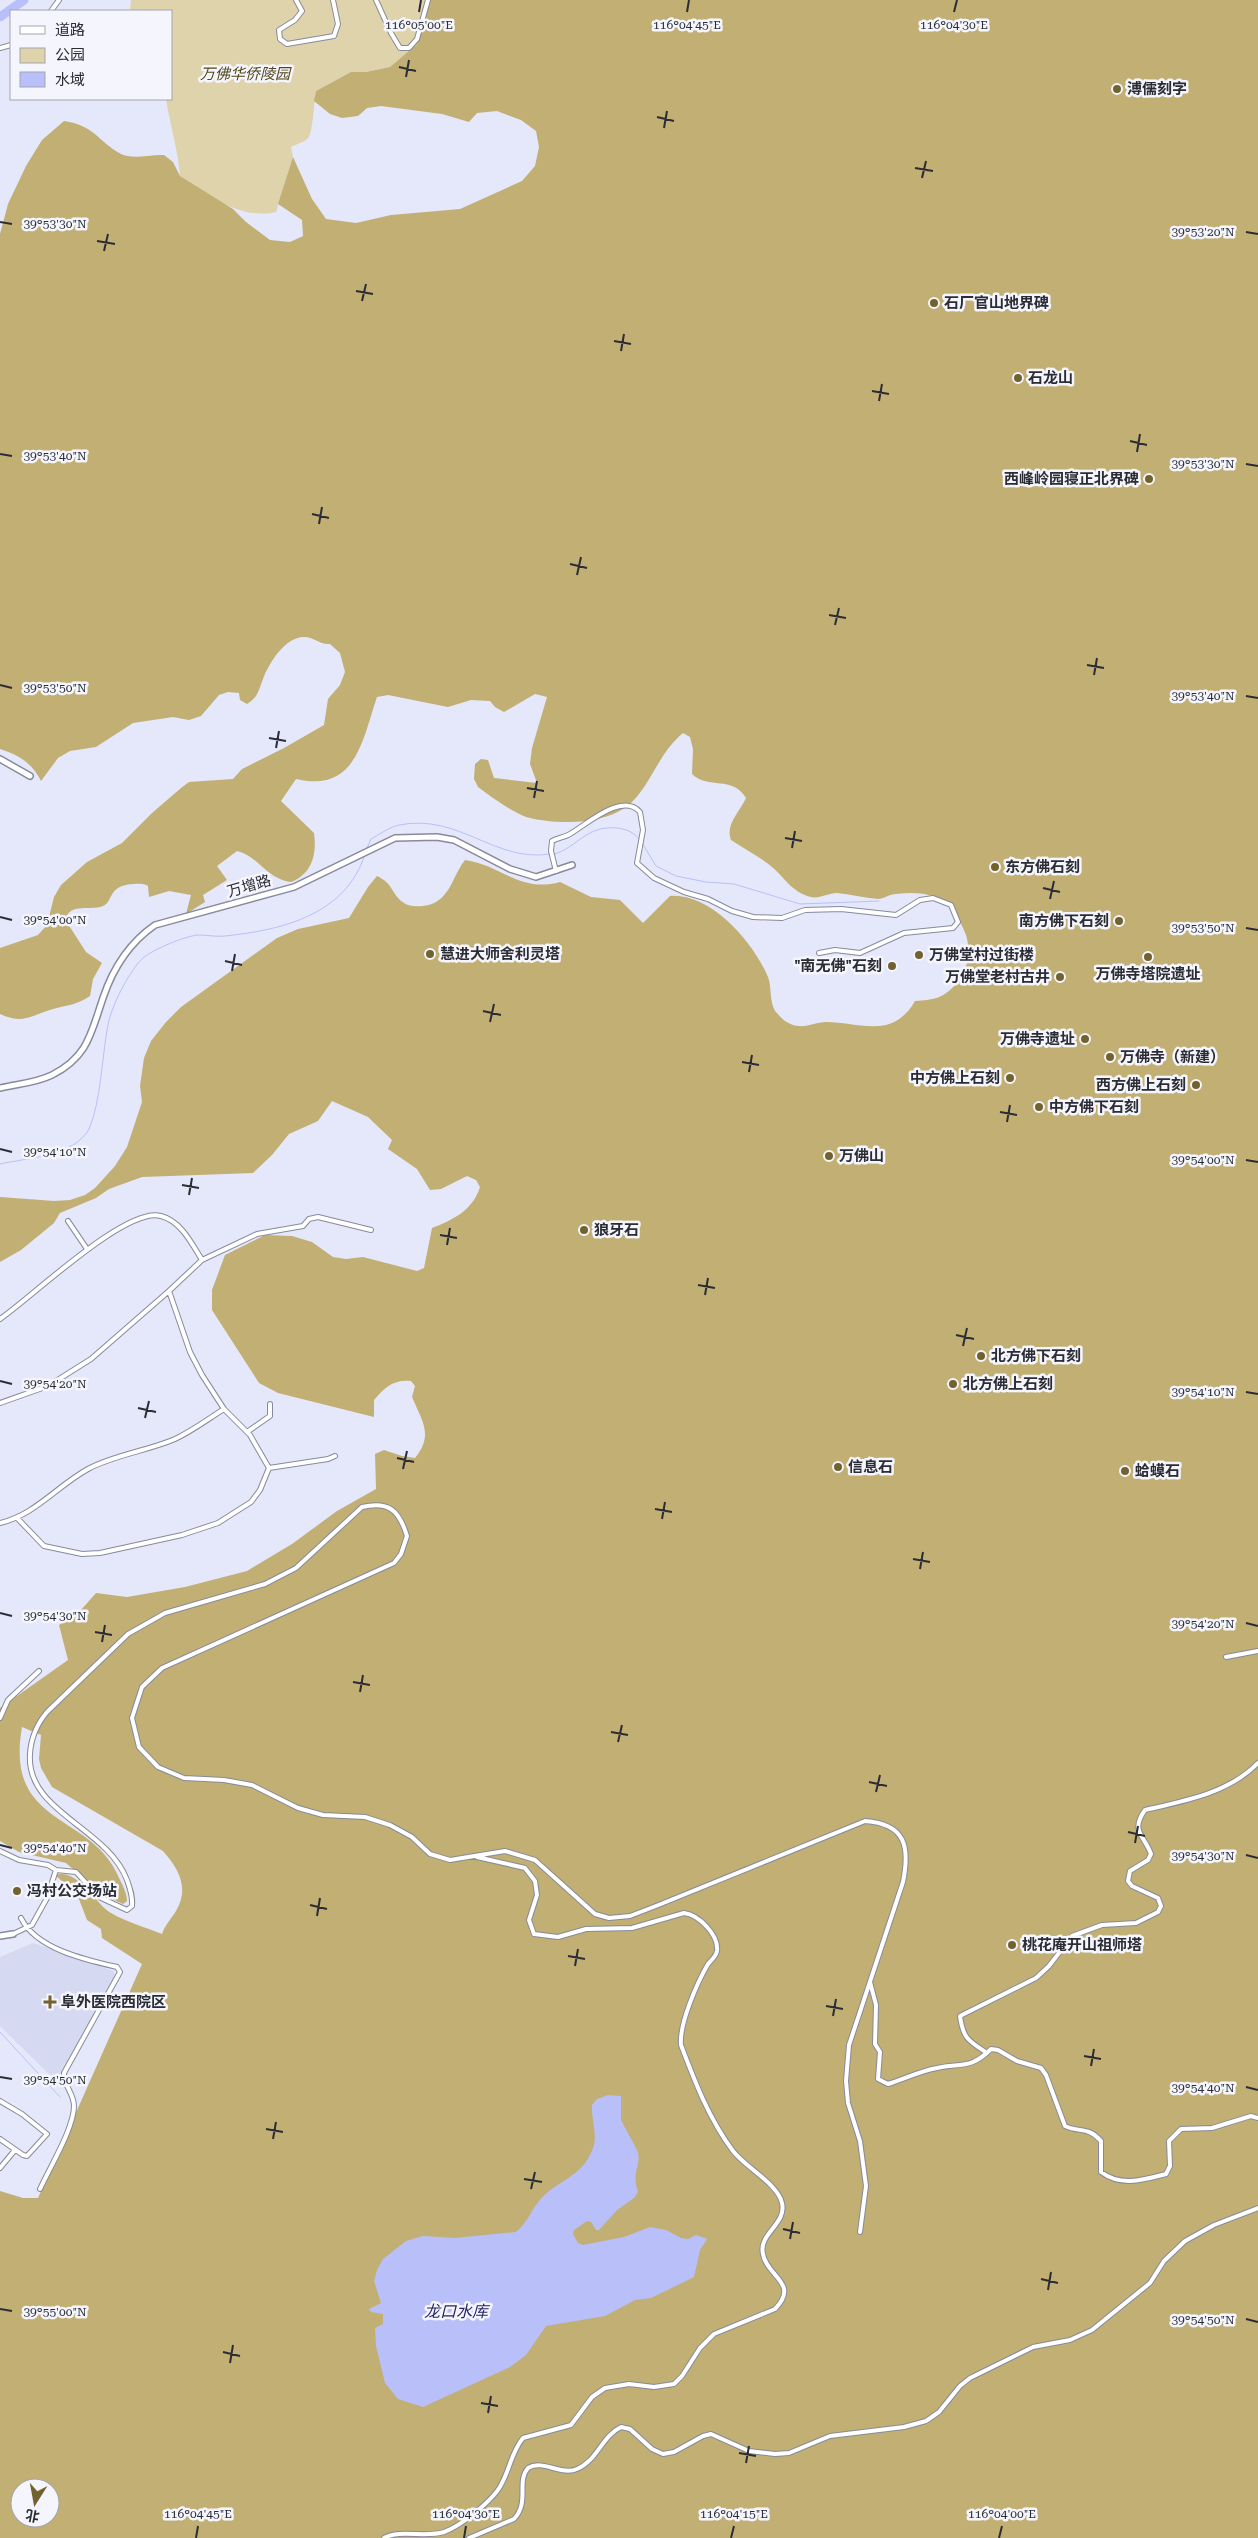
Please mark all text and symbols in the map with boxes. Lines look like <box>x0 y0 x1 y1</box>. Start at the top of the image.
legend <box>10 10 172 100</box>
text: 116°05'00"E <box>385 18 453 32</box>
text: 116°04'45"E <box>653 18 721 32</box>
text: 116°04'30"E <box>920 18 988 32</box>
text: 道路 <box>55 21 85 39</box>
text: 公园 <box>55 46 85 64</box>
park label: 万佛华侨陵园 <box>200 65 292 83</box>
text: 水域 <box>55 71 85 89</box>
place label: 溥儒刻字 <box>1127 80 1187 98</box>
marker: 溥儒刻字 <box>1111 83 1123 95</box>
text: 39°53'30"N <box>23 217 87 231</box>
text: 39°53'20"N <box>1171 225 1235 239</box>
place label: 石厂官山地界碑 <box>944 294 1049 312</box>
marker: 石厂官山地界碑 <box>928 297 940 309</box>
place label: 石龙山 <box>1028 369 1073 387</box>
marker: 石龙山 <box>1012 372 1024 384</box>
text: 39°53'40"N <box>23 449 87 463</box>
text: 39°53'30"N <box>1171 457 1235 471</box>
place label: 西峰岭园寝正北界碑 <box>1004 470 1139 488</box>
marker: 西峰岭园寝正北界碑 <box>1143 473 1155 485</box>
text: 39°53'50"N <box>23 681 87 695</box>
text: 39°53'40"N <box>1171 689 1235 703</box>
place label: 东方佛石刻 <box>1005 858 1080 876</box>
marker: 东方佛石刻 <box>989 861 1001 873</box>
street label: 万增路 <box>225 871 273 901</box>
place label: 南方佛下石刻 <box>1019 912 1109 930</box>
text: 39°54'00"N <box>23 913 87 927</box>
marker: 南方佛下石刻 <box>1113 915 1125 927</box>
text: 39°53'50"N <box>1171 921 1235 935</box>
place label: 慧进大师舍利灵塔 <box>440 945 560 963</box>
place label: 万佛堂村过街楼 <box>929 946 1034 964</box>
marker: 慧进大师舍利灵塔 <box>424 948 436 960</box>
marker: 万佛堂村过街楼 <box>913 949 925 961</box>
marker: 万佛寺塔院遗址 <box>1142 951 1154 963</box>
place label: "南无佛"石刻 <box>794 957 882 975</box>
marker: "南无佛"石刻 <box>886 960 898 972</box>
place label: 万佛寺塔院遗址 <box>1095 965 1201 983</box>
place label: 万佛堂老村古井 <box>945 968 1050 986</box>
marker: 万佛堂老村古井 <box>1054 971 1066 983</box>
place label: 万佛寺遗址 <box>1000 1030 1075 1048</box>
marker: 万佛寺遗址 <box>1079 1033 1091 1045</box>
place label: 万佛寺（新建） <box>1120 1048 1225 1066</box>
marker: 万佛寺（新建） <box>1104 1051 1116 1063</box>
place label: 中方佛上石刻 <box>910 1069 1000 1087</box>
marker: 中方佛上石刻 <box>1004 1072 1016 1084</box>
place label: 西方佛上石刻 <box>1096 1076 1186 1094</box>
marker: 西方佛上石刻 <box>1190 1079 1202 1091</box>
place label: 中方佛下石刻 <box>1049 1098 1139 1116</box>
marker: 中方佛下石刻 <box>1033 1101 1045 1113</box>
text: 39°54'10"N <box>23 1145 87 1159</box>
place label: 万佛山 <box>839 1147 884 1165</box>
marker: 万佛山 <box>823 1150 835 1162</box>
text: 39°54'00"N <box>1171 1153 1235 1167</box>
place label: 狼牙石 <box>594 1221 639 1239</box>
marker: 狼牙石 <box>578 1224 590 1236</box>
place label: 北方佛下石刻 <box>991 1347 1081 1365</box>
marker: 北方佛下石刻 <box>975 1350 987 1362</box>
place label: 北方佛上石刻 <box>963 1375 1053 1393</box>
text: 39°54'20"N <box>23 1377 87 1391</box>
marker: 北方佛上石刻 <box>947 1378 959 1390</box>
text: 39°54'10"N <box>1171 1385 1235 1399</box>
place label: 信息石 <box>848 1458 893 1476</box>
marker: 信息石 <box>832 1461 844 1473</box>
place label: 蛤蟆石 <box>1135 1462 1180 1480</box>
marker: 蛤蟆石 <box>1119 1465 1131 1477</box>
text: 39°54'30"N <box>23 1609 87 1623</box>
text: 39°54'20"N <box>1171 1617 1235 1631</box>
text: 39°54'40"N <box>23 1841 87 1855</box>
text: 39°54'30"N <box>1171 1849 1235 1863</box>
place label: 冯村公交场站 <box>27 1882 117 1900</box>
marker: 冯村公交场站 <box>11 1885 23 1897</box>
place label: 桃花庵开山祖师塔 <box>1022 1936 1142 1954</box>
marker: 桃花庵开山祖师塔 <box>1006 1939 1018 1951</box>
place label: 阜外医院西院区 <box>61 1993 166 2011</box>
marker: 阜外医院西院区 <box>43 1995 57 2009</box>
text: 39°54'50"N <box>23 2073 87 2087</box>
text: 39°54'40"N <box>1171 2081 1235 2095</box>
water label: 龙口水库 <box>424 2302 491 2321</box>
text: 39°55'00"N <box>23 2305 87 2319</box>
text: 39°54'50"N <box>1171 2313 1235 2327</box>
north arrow <box>10 2478 60 2528</box>
text: 北 <box>24 2507 41 2525</box>
text: 116°04'45"E <box>164 2507 232 2521</box>
text: 116°04'30"E <box>432 2507 500 2521</box>
text: 116°04'15"E <box>700 2507 768 2521</box>
text: 116°04'00"E <box>968 2507 1036 2521</box>

